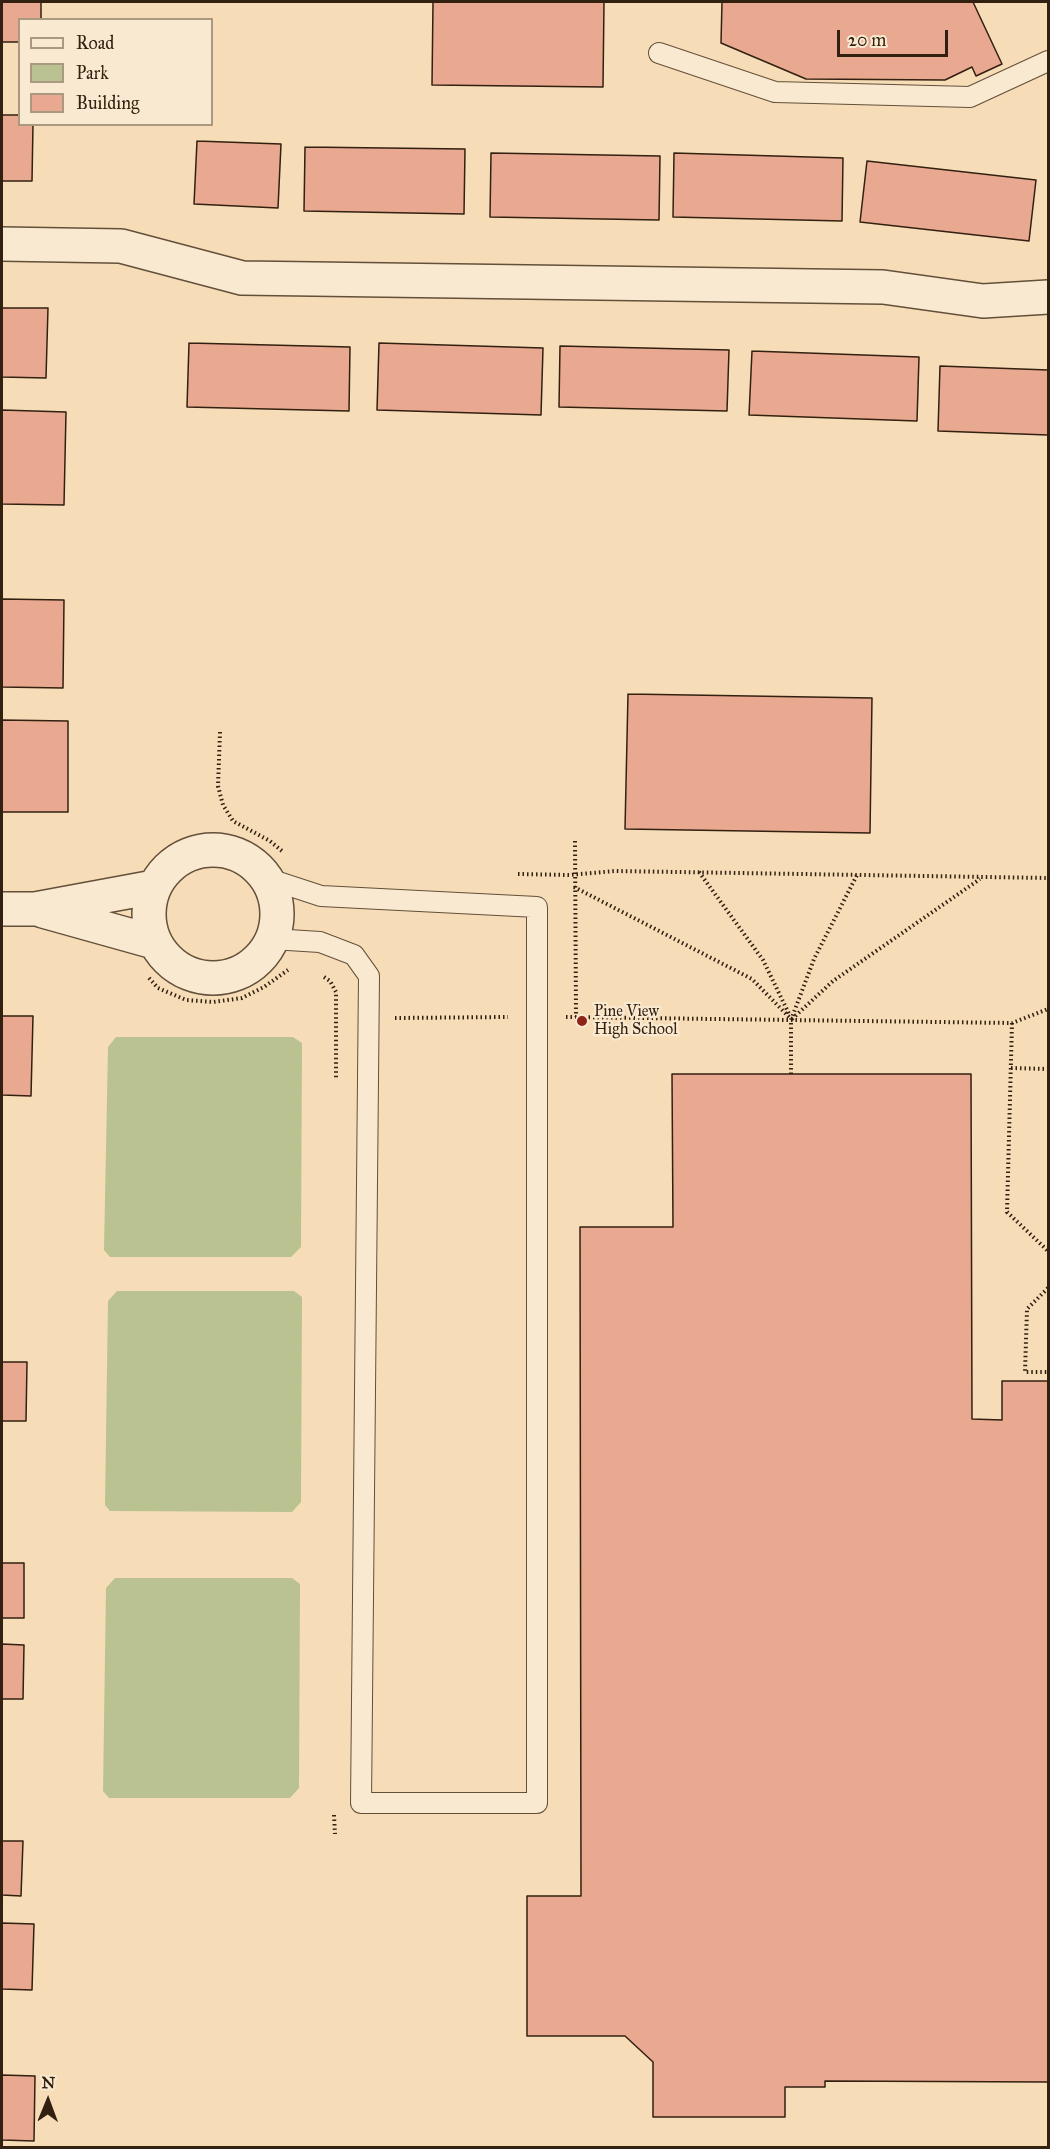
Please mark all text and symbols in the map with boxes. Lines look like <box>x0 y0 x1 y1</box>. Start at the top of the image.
legend <box>18 18 213 126</box>
scale bar <box>840 18 951 56</box>
text: 20 m <box>848 29 886 51</box>
text: Road <box>76 32 114 54</box>
text: Park <box>76 62 109 84</box>
text: Building <box>76 92 139 114</box>
place label: Pine View High School <box>594 1002 677 1040</box>
marker: Pine View High School <box>575 1014 589 1028</box>
north arrow <box>18 2071 78 2131</box>
text: N <box>41 2073 55 2092</box>

